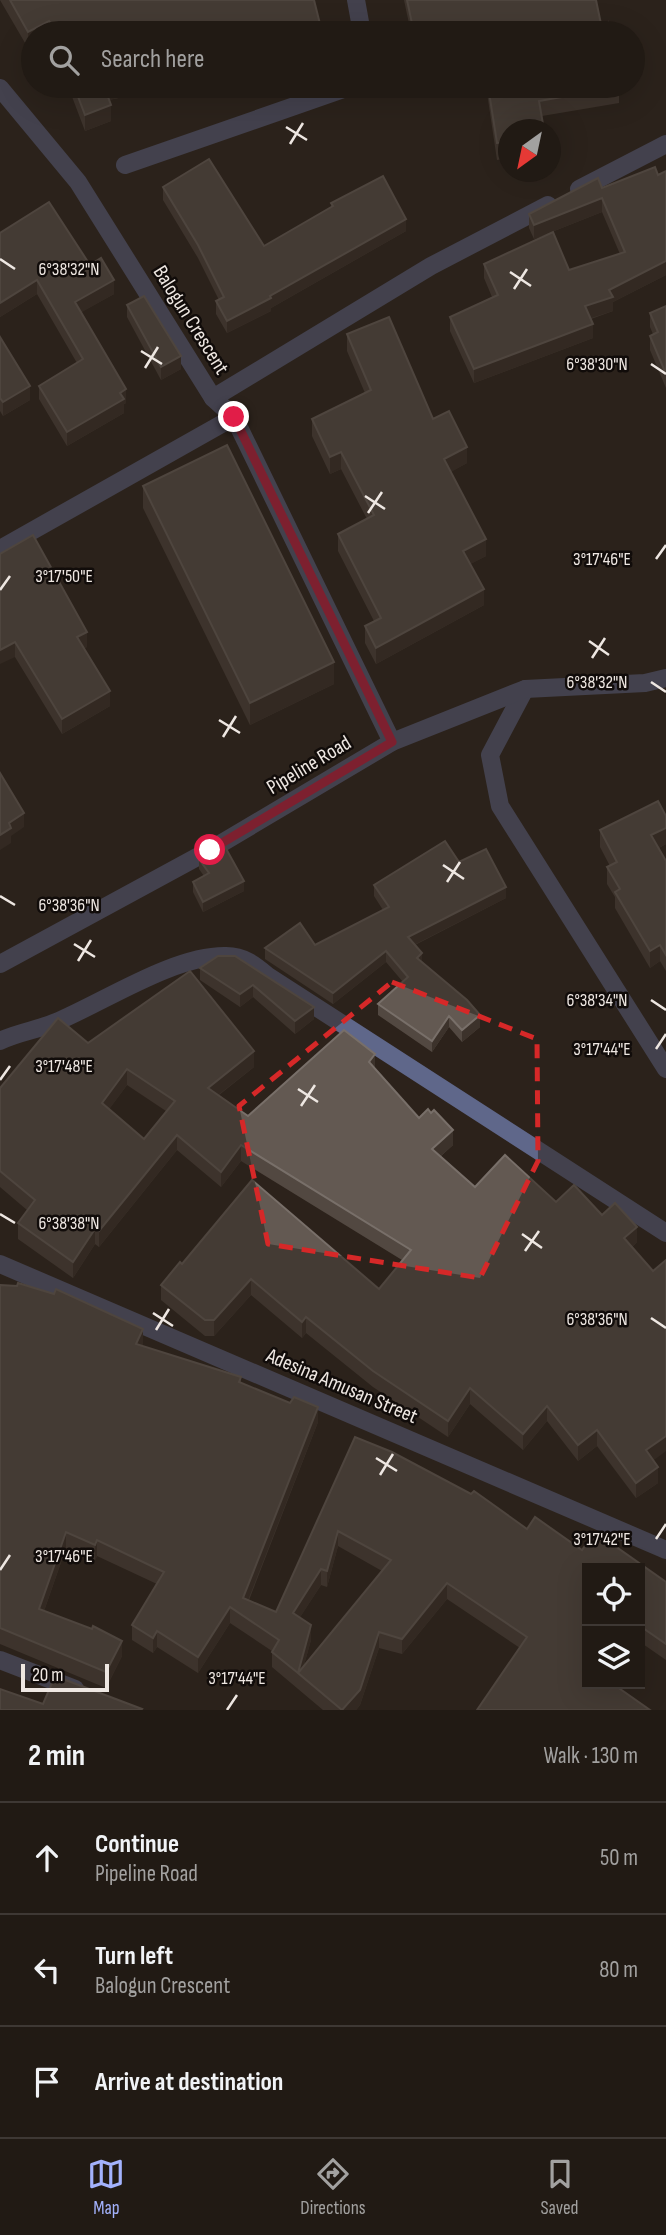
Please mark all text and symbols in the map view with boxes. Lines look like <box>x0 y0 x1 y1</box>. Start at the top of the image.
search box <box>21 21 645 98</box>
icon: search <box>45 41 83 79</box>
text: Search here <box>101 44 204 75</box>
north arrow <box>498 119 561 182</box>
text: 6°38'32"N <box>39 259 99 280</box>
street label: Balogun Crescent <box>148 261 234 379</box>
text: 6°38'30"N <box>566 354 628 375</box>
route end <box>218 401 249 432</box>
text: 3°17'46"E <box>573 549 631 570</box>
text: 3°17'50"E <box>35 566 93 587</box>
text: 6°38'32"N <box>567 672 627 693</box>
street label: Pipeline Road <box>262 730 356 800</box>
route start <box>194 834 225 865</box>
text: 6°38'36"N <box>38 895 100 916</box>
text: 6°38'34"N <box>567 990 627 1011</box>
text: 3°17'44"E <box>573 1039 631 1060</box>
text: 3°17'48"E <box>35 1056 93 1077</box>
text: 6°38'38"N <box>38 1213 100 1234</box>
text: 6°38'36"N <box>566 1309 628 1330</box>
street label: Adesina Amusan Street <box>262 1343 421 1429</box>
text: 3°17'42"E <box>573 1529 631 1550</box>
text: 3°17'46"E <box>35 1546 93 1567</box>
map controls <box>582 1563 645 1689</box>
button: locate <box>582 1563 645 1626</box>
button: layers <box>582 1626 645 1689</box>
scale bar <box>21 1661 108 1693</box>
text: 20 m <box>32 1664 64 1687</box>
text: 3°17'44"E <box>208 1668 266 1689</box>
text: 2 min <box>28 1738 85 1774</box>
text: Walk · 130 m <box>543 1742 638 1770</box>
text: Continue <box>95 1829 179 1860</box>
icon: ahead <box>28 1839 66 1877</box>
text: 50 m <box>600 1844 638 1872</box>
text: Pipeline Road <box>95 1860 198 1888</box>
text: Turn left <box>95 1941 173 1972</box>
icon: left <box>28 1951 66 1989</box>
text: 80 m <box>599 1956 638 1984</box>
text: Balogun Crescent <box>95 1972 230 2000</box>
icon: arrive <box>28 2063 66 2101</box>
text: Arrive at destination <box>95 2067 283 2098</box>
tab: Map <box>87 2155 125 2220</box>
tab: Directions <box>300 2155 366 2220</box>
tab: Saved <box>540 2155 579 2220</box>

